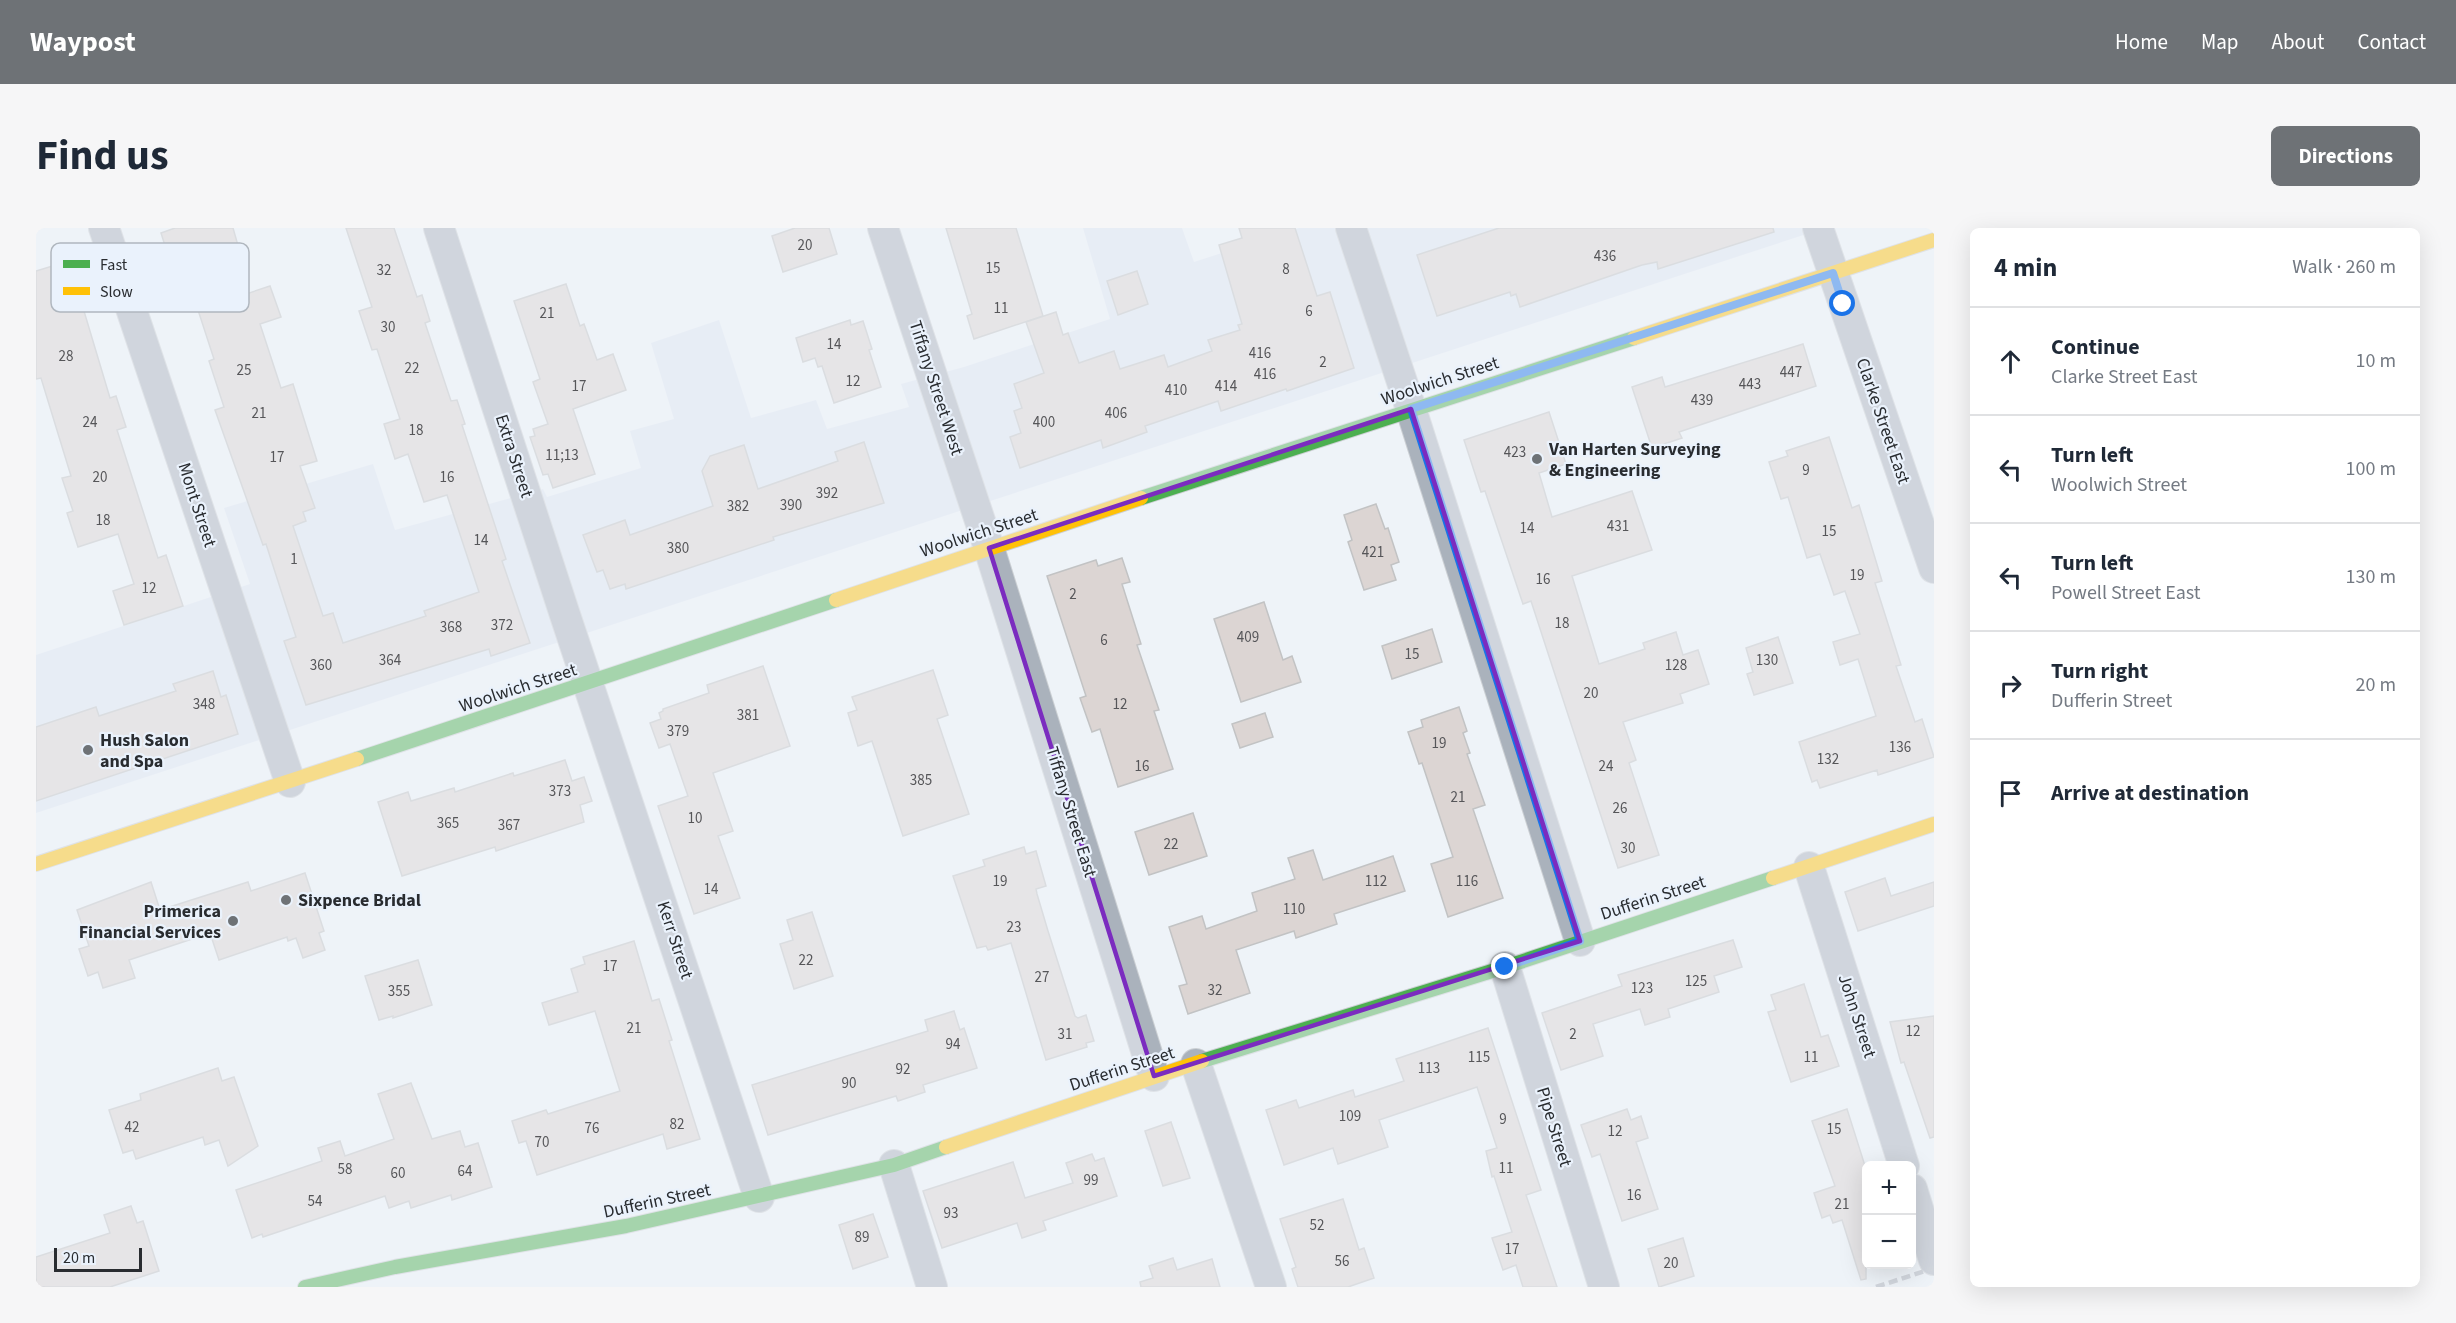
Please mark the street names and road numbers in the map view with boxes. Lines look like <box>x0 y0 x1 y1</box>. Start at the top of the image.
street label: Tiffany Street West <box>902 318 970 458</box>
street label: Woolwich Street <box>1378 350 1502 412</box>
street label: Clarke Street East <box>1850 355 1916 487</box>
street label: Extra Street <box>489 411 539 501</box>
street label: Mont Street <box>172 460 222 550</box>
street label: Woolwich Street <box>917 502 1041 564</box>
street label: Woolwich Street <box>456 657 580 719</box>
street label: Tiffany Street East <box>1039 744 1103 880</box>
street label: Dufferin Street <box>1597 869 1709 927</box>
street label: Kerr Street <box>651 898 699 982</box>
street label: John Street <box>1832 971 1882 1061</box>
street label: Dufferin Street <box>1066 1040 1178 1098</box>
street label: Pipe Street <box>1530 1084 1578 1170</box>
street label: Dufferin Street <box>601 1177 713 1225</box>

